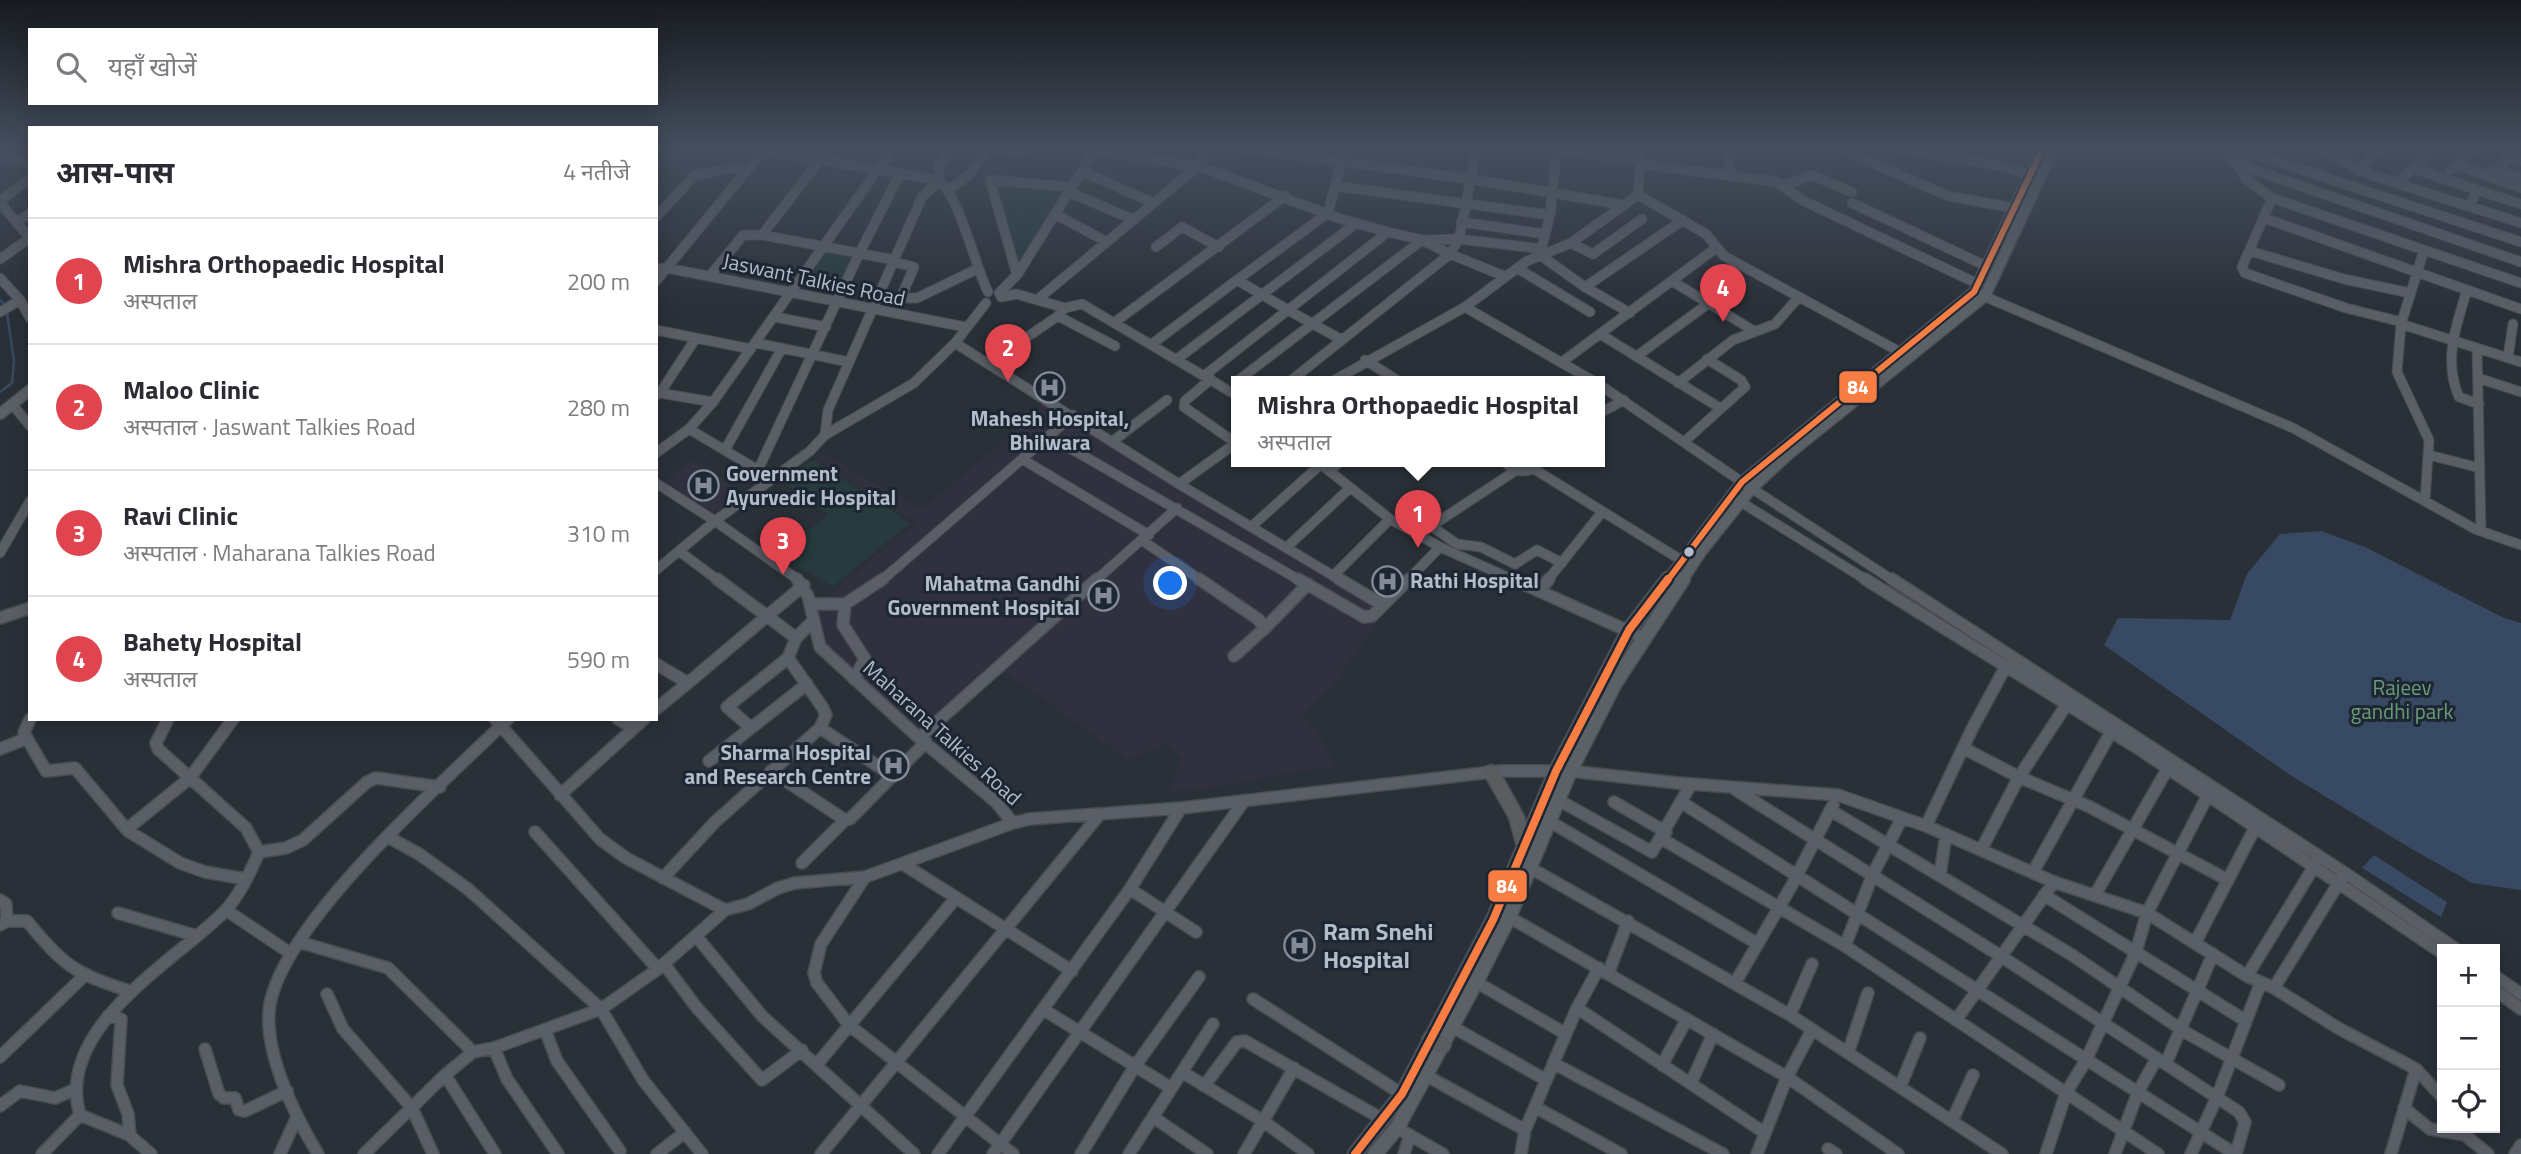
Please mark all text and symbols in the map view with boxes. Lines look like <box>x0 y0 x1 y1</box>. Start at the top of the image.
search box <box>28 28 658 105</box>
text: यहाँ खोजें <box>108 47 197 86</box>
icon: search <box>52 48 90 86</box>
text: आस-पास <box>56 149 174 195</box>
text: 4 नतीजे <box>563 154 630 189</box>
text: Mishra Orthopaedic Hospital <box>123 244 445 283</box>
street label: Jaswant Talkies Road <box>720 244 908 314</box>
text: 1 <box>73 264 85 299</box>
text: 200 m <box>567 264 630 299</box>
pin: 4 <box>1700 264 1746 322</box>
text: अस्पताल <box>123 283 197 318</box>
pin: 2 <box>985 324 1031 382</box>
text: Maloo Clinic <box>123 370 260 409</box>
hospital icon: Mahesh Hospital, Bhilwara <box>1033 370 1067 404</box>
line badge: 84 <box>1838 370 1878 404</box>
text: 84 <box>1847 372 1869 401</box>
popup <box>1231 376 1605 467</box>
text: Mishra Orthopaedic Hospital <box>1257 385 1579 424</box>
text: 2 <box>73 390 85 425</box>
text: 280 m <box>567 390 630 425</box>
place label: Mahesh Hospital, Bhilwara <box>971 402 1129 458</box>
text: अस्पताल · Jaswant Talkies Road <box>123 409 416 444</box>
text: अस्पताल <box>1257 424 1331 459</box>
place label: Government Ayurvedic Hospital <box>726 457 896 513</box>
hospital icon: Government Ayurvedic Hospital <box>686 469 720 503</box>
pin: 1 <box>1395 490 1441 548</box>
text: Ravi Clinic <box>123 496 238 535</box>
text: 3 <box>73 516 85 551</box>
text: 310 m <box>567 516 630 551</box>
pin: 3 <box>760 517 806 575</box>
text: अस्पताल · Maharana Talkies Road <box>123 535 436 570</box>
unlabelled marker <box>1682 545 1696 559</box>
hospital icon: Rathi Hospital <box>1370 564 1404 598</box>
place label: Rathi Hospital <box>1410 564 1539 596</box>
your location <box>1153 566 1187 600</box>
place label: Mahatma Gandhi Government Hospital <box>887 567 1080 623</box>
hospital icon: Mahatma Gandhi Government Hospital <box>1086 579 1120 613</box>
text: Bahety Hospital <box>123 622 302 661</box>
text: 4 <box>73 642 85 677</box>
text: 590 m <box>567 642 630 677</box>
street label: Maharana Talkies Road <box>856 652 1029 812</box>
text: अस्पताल <box>123 661 197 696</box>
park label: Rajeev gandhi park <box>2350 671 2454 727</box>
place label: Sharma Hospital and Research Centre <box>684 736 871 792</box>
hospital icon: Sharma Hospital and Research Centre <box>877 748 911 782</box>
line badge: 84 <box>1487 869 1528 903</box>
text: 84 <box>1496 871 1518 900</box>
place label: Ram Snehi Hospital <box>1323 913 1433 977</box>
hospital icon: Ram Snehi Hospital <box>1283 929 1317 963</box>
map controls <box>2437 944 2500 1133</box>
button: + <box>2437 944 2500 1007</box>
button: − <box>2437 1007 2500 1070</box>
button: locate <box>2437 1070 2500 1133</box>

